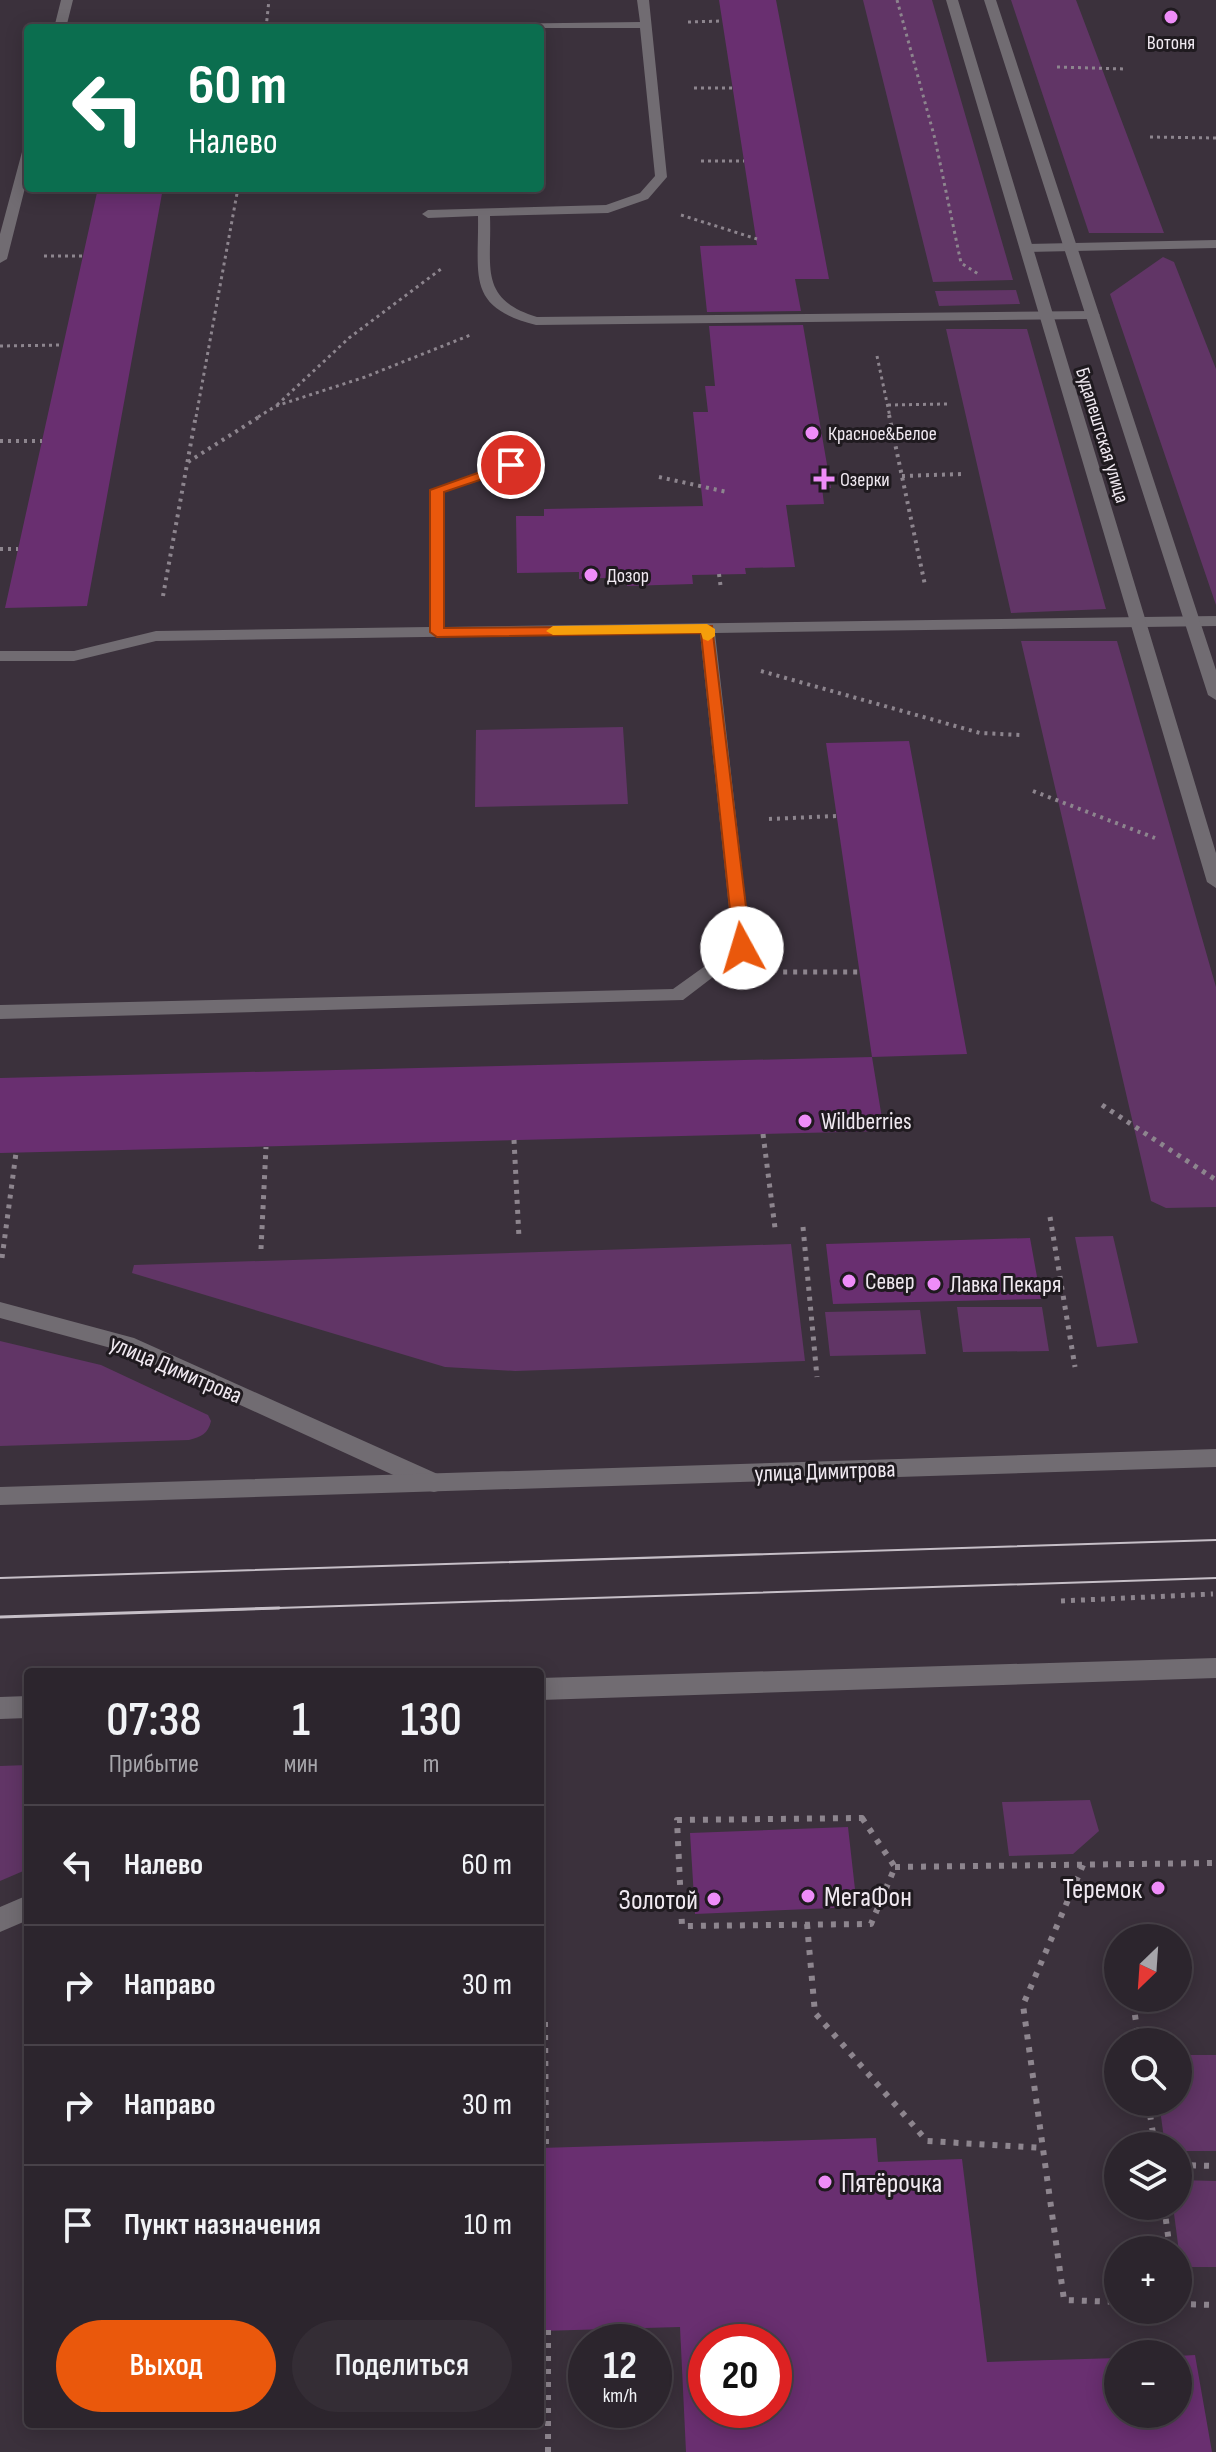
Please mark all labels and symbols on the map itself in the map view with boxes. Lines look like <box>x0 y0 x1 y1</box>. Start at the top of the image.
marker: Вотоня <box>1162 8 1180 26</box>
place label: Вотоня <box>1147 31 1195 55</box>
street label: Будапештская улица <box>1070 365 1134 506</box>
place label: Красное&Белое <box>828 422 937 446</box>
marker: Красное&Белое <box>803 424 821 442</box>
pin <box>477 431 545 499</box>
place label: Озерки <box>840 468 890 492</box>
marker: Озерки <box>815 470 833 488</box>
place label: Дозор <box>607 564 649 588</box>
marker: Дозор <box>582 566 600 584</box>
position arrow <box>700 906 784 990</box>
place label: Wildberries <box>821 1107 912 1136</box>
marker: Wildberries <box>796 1112 814 1130</box>
place label: Север <box>865 1267 915 1296</box>
place label: Лавка Пекаря <box>950 1270 1061 1299</box>
marker: Север <box>840 1272 858 1290</box>
marker: Лавка Пекаря <box>925 1275 943 1293</box>
street label: улица Димитрова <box>105 1329 246 1410</box>
street label: улица Димитрова <box>754 1455 896 1488</box>
place label: Теремок <box>1063 1873 1142 1906</box>
marker: Теремок <box>1149 1879 1167 1897</box>
place label: МегаФон <box>824 1881 912 1914</box>
place label: Золотой <box>619 1884 698 1917</box>
marker: МегаФон <box>799 1887 817 1905</box>
marker: Золотой <box>705 1890 723 1908</box>
north arrow <box>1104 1924 1192 2012</box>
place label: Пятёрочка <box>841 2167 942 2200</box>
marker: Пятёрочка <box>816 2173 834 2191</box>
speed limit sign: 20 <box>688 2324 792 2428</box>

